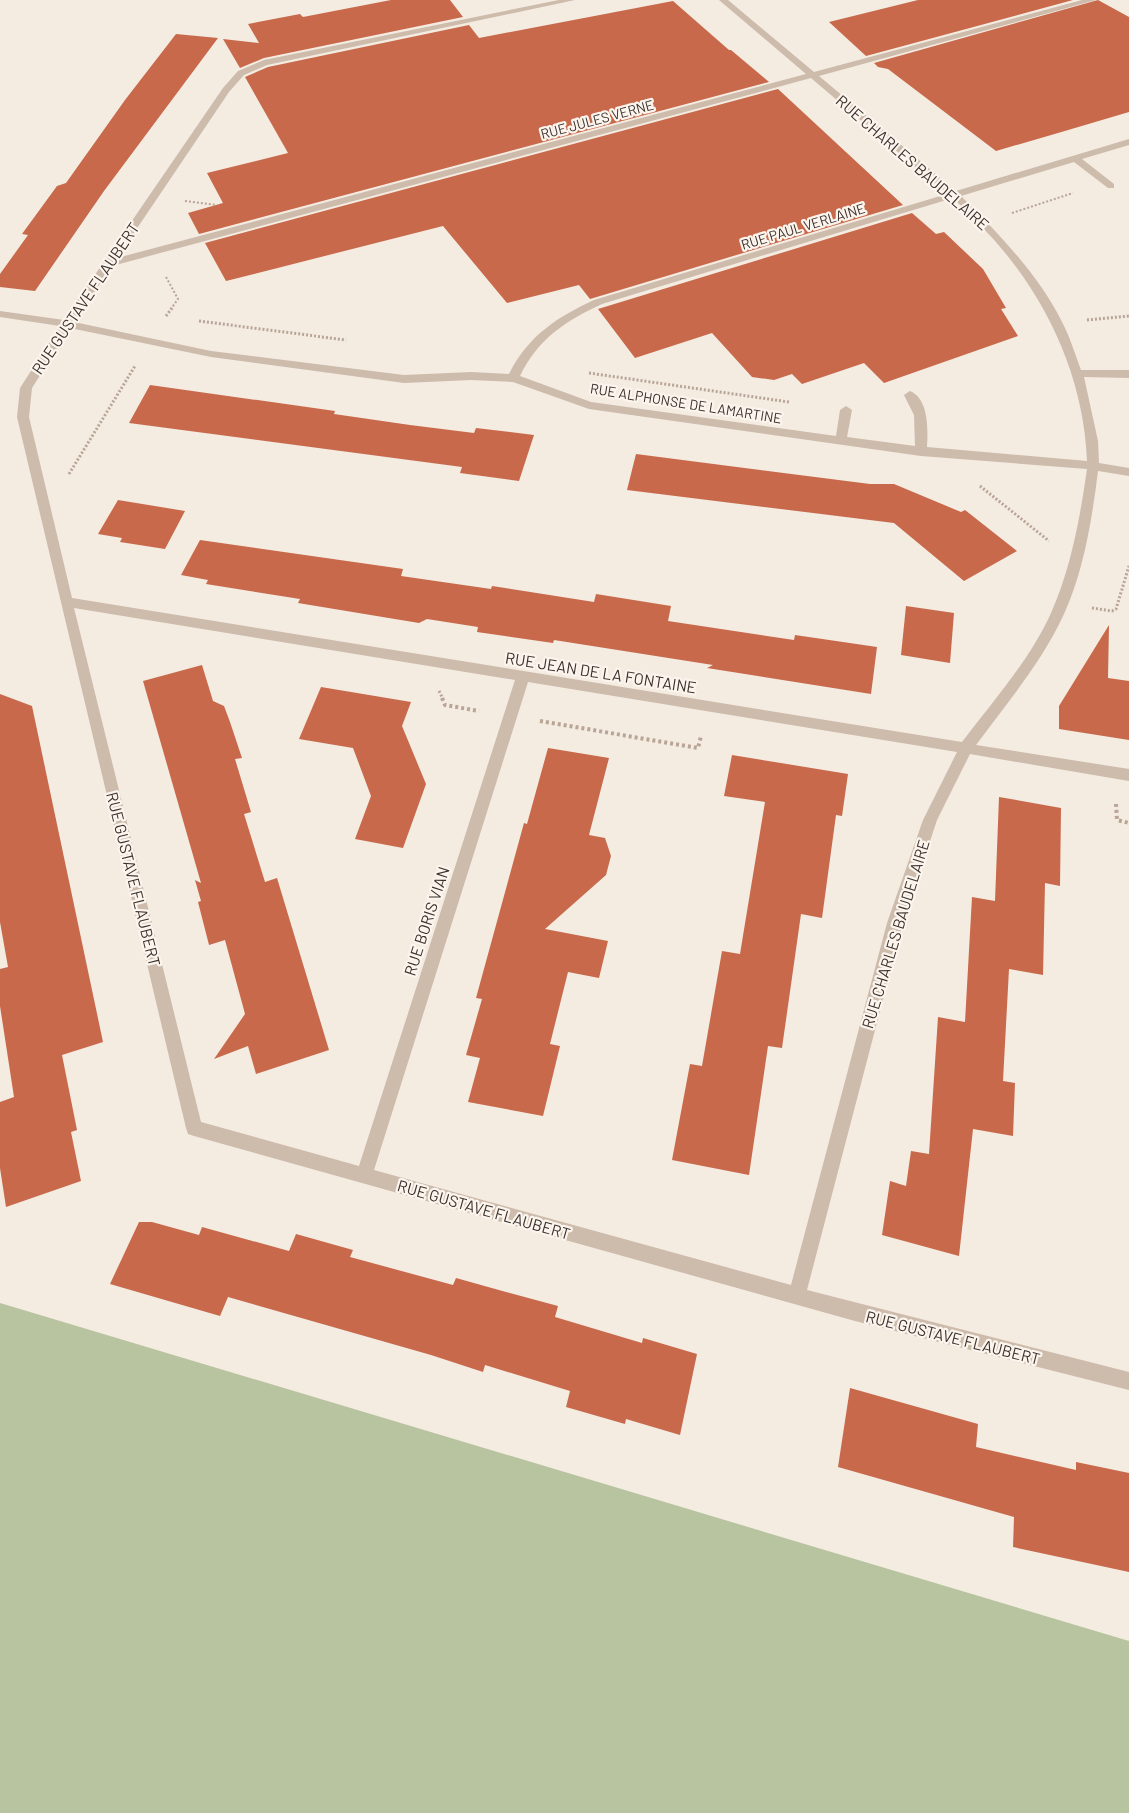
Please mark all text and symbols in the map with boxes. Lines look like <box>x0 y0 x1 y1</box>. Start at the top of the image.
street label: RUE CHARLES BAUDELAIRE <box>833 90 993 234</box>
street label: RUE JULES VERNE <box>539 96 655 142</box>
street label: RUE PAUL VERLAINE <box>739 199 867 253</box>
street label: RUE GUSTAVE FLAUBERT <box>27 219 143 377</box>
street label: RUE ALPHONSE DE LAMARTINE <box>589 379 783 427</box>
street label: RUE JEAN DE LA FONTAINE <box>504 648 698 696</box>
street label: RUE GUSTAVE FLAUBERT <box>103 790 165 968</box>
street label: RUE CHARLES BAUDELAIRE <box>857 837 933 1031</box>
street label: RUE BORIS VIAN <box>399 864 453 978</box>
street label: RUE GUSTAVE FLAUBERT <box>395 1175 573 1243</box>
street label: RUE GUSTAVE FLAUBERT <box>864 1306 1042 1368</box>

